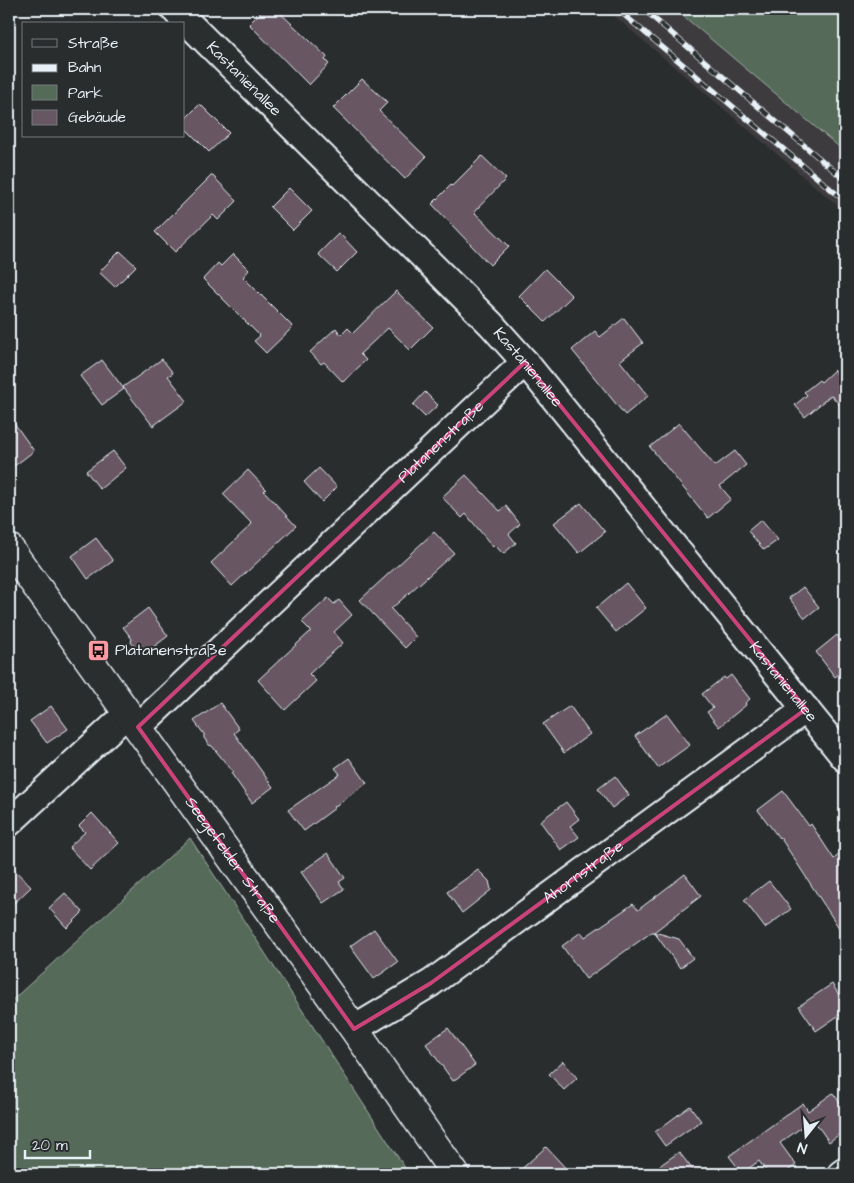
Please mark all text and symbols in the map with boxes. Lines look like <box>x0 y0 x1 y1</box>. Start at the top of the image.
legend <box>22 22 185 138</box>
text: Straße <box>68 33 118 54</box>
street label: Kastanienallee <box>202 36 287 121</box>
text: Bahn <box>68 57 102 78</box>
text: Park <box>68 83 103 104</box>
text: Gebäude <box>68 107 126 128</box>
street label: Kastanienallee <box>488 323 568 412</box>
street label: Platanenstraße <box>392 395 489 488</box>
street label: Kastanienallee <box>744 637 823 727</box>
bus stop icon: Platanenstraße <box>87 638 111 662</box>
place label: Platanenstraße <box>115 639 227 661</box>
street label: Seegefelder Straße <box>180 792 286 928</box>
street label: Ahornstraße <box>538 835 628 909</box>
north arrow <box>782 1110 832 1160</box>
scale bar <box>25 1128 90 1160</box>
text: 20 m <box>32 1135 68 1156</box>
text: N <box>795 1137 810 1158</box>

